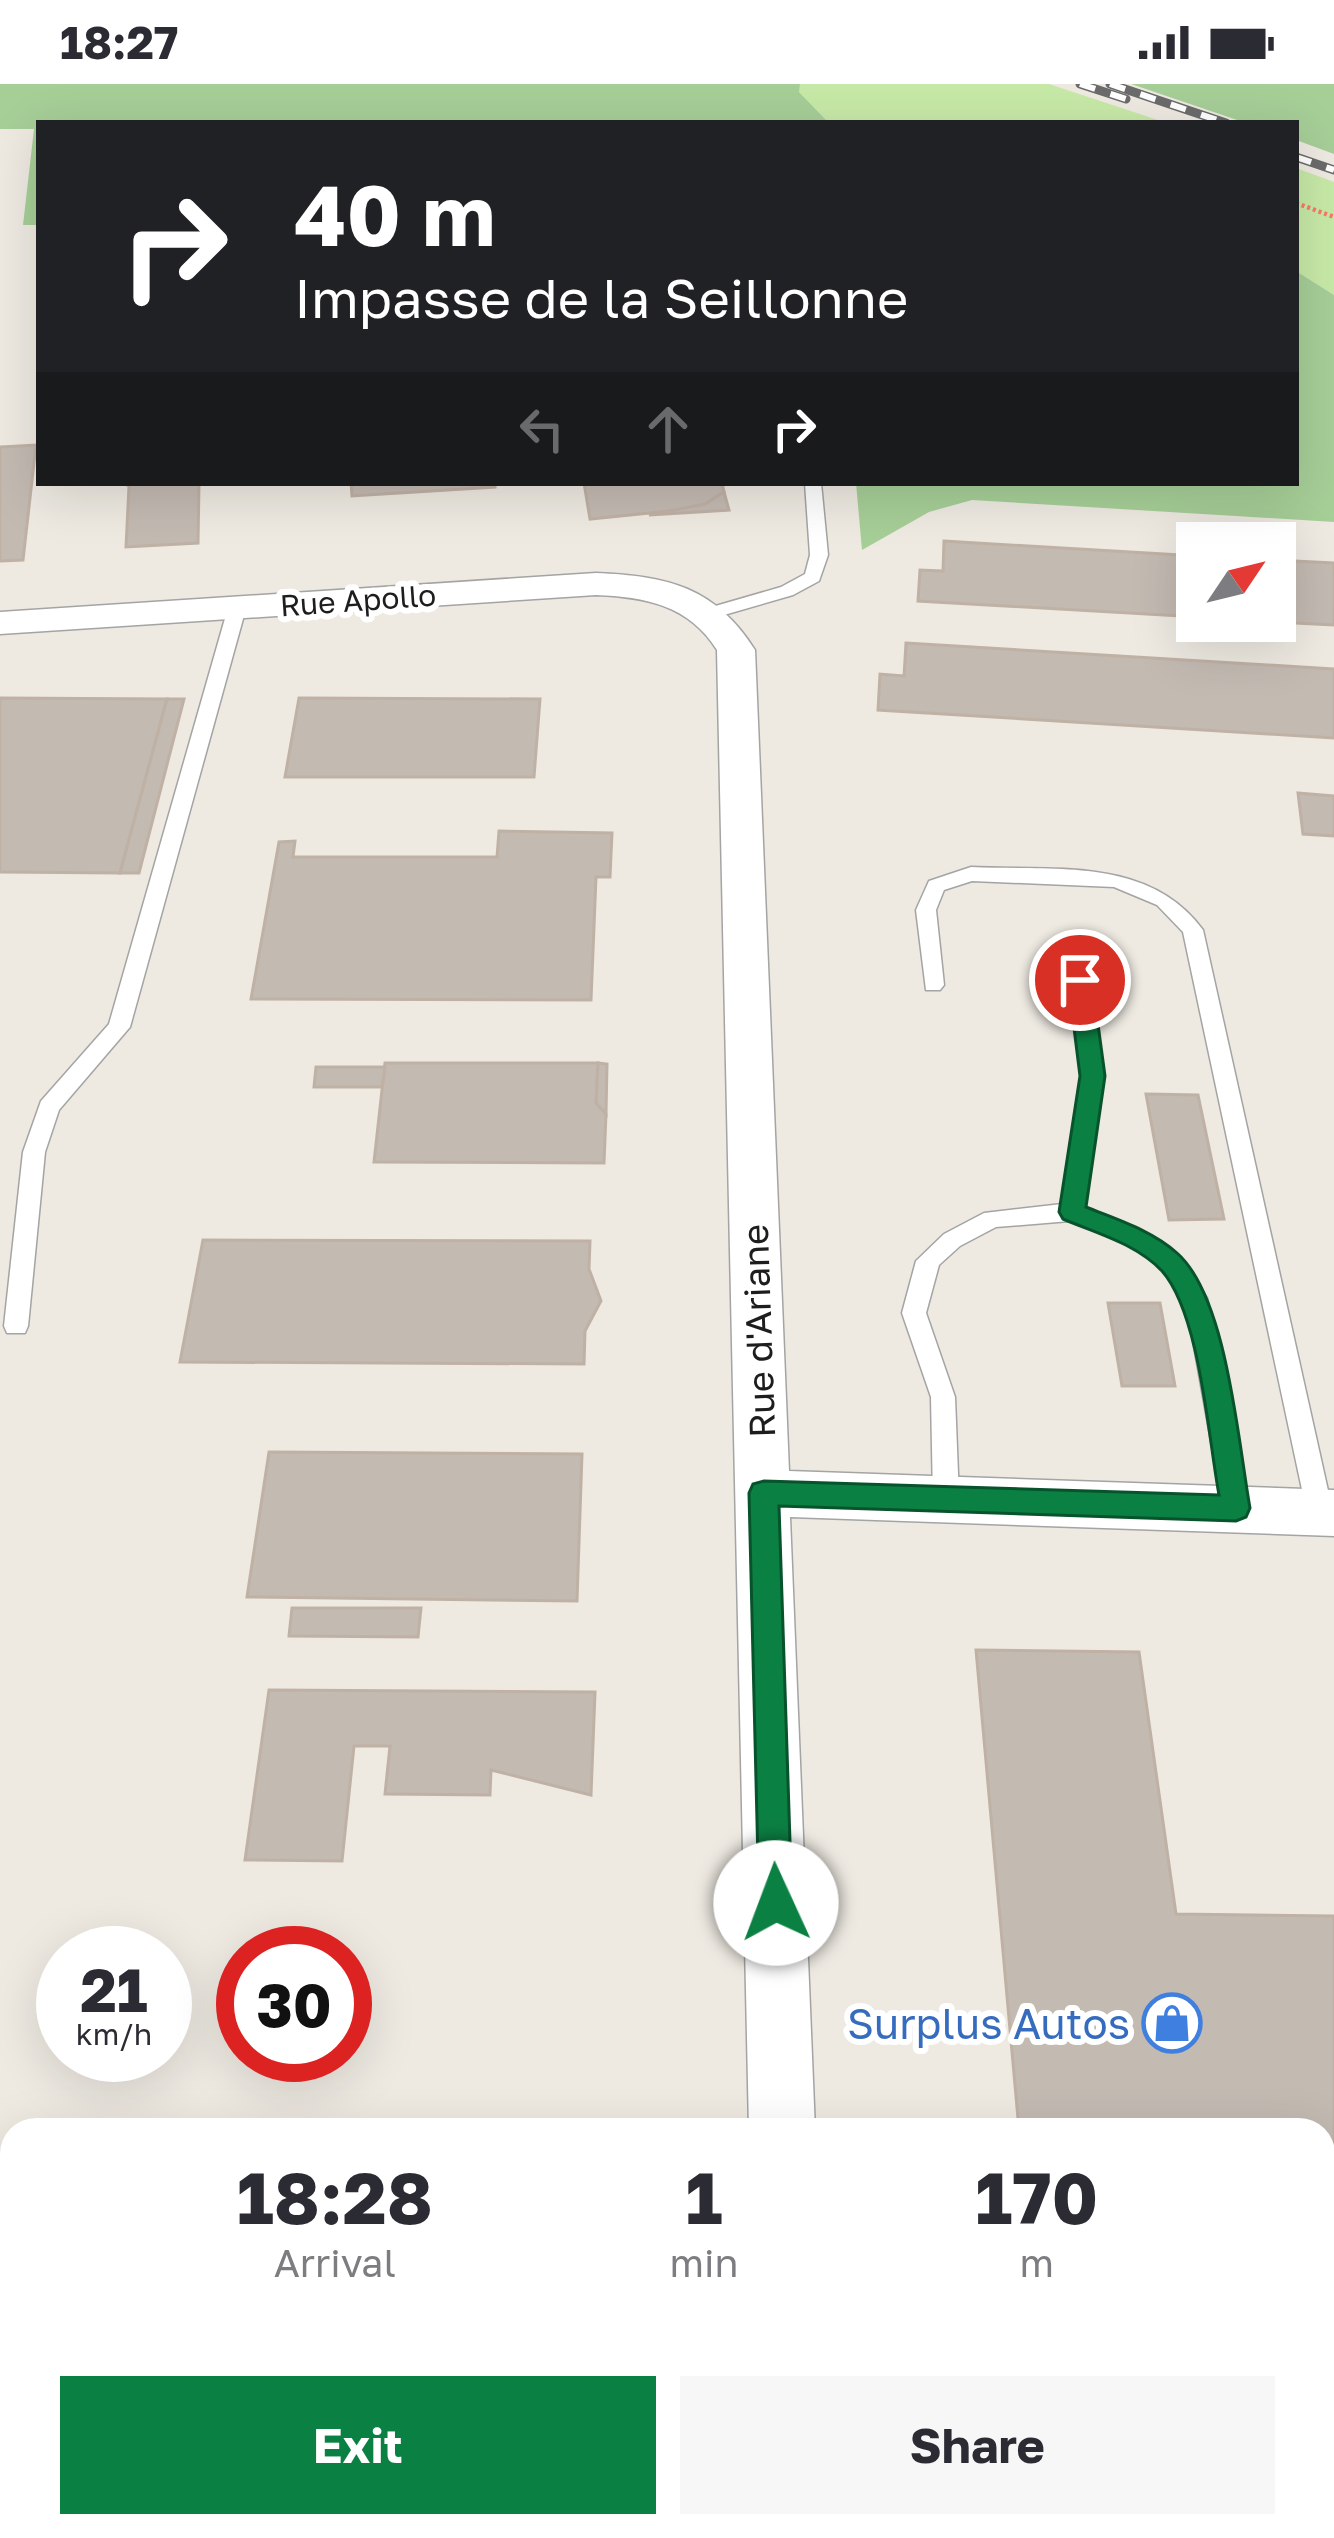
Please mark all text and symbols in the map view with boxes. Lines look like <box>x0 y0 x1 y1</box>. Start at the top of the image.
text: 18:27 <box>60 15 178 69</box>
text: 40 m <box>294 164 496 264</box>
icon: right <box>96 168 252 324</box>
text: Impasse de la Seillonne <box>294 265 908 330</box>
icon: left <box>509 396 575 462</box>
icon: ahead <box>635 396 701 462</box>
icon: right <box>761 396 827 462</box>
north arrow <box>1176 522 1296 642</box>
map controls <box>1176 522 1296 642</box>
street label: Rue Apollo <box>279 577 437 623</box>
pin <box>1029 929 1131 1031</box>
icon: arrive <box>1047 947 1113 1013</box>
street label: Rue d'Ariane <box>733 1223 783 1439</box>
position arrow <box>713 1840 839 1966</box>
speed limit sign: 30 <box>216 1926 372 2082</box>
text: 21 <box>80 1953 148 2025</box>
shop icon: Surplus Autos <box>1141 1992 1203 2054</box>
place label: Surplus Autos <box>847 1998 1130 2048</box>
text: km/h <box>76 2016 152 2052</box>
text: 18:28 <box>237 2153 433 2240</box>
text: 1 <box>685 2153 723 2240</box>
text: 170 <box>975 2153 1098 2240</box>
text: Arrival <box>274 2239 396 2286</box>
text: min <box>670 2239 739 2286</box>
text: m <box>1019 2239 1054 2286</box>
button: Exit <box>60 2376 656 2514</box>
button: Share <box>680 2376 1275 2514</box>

